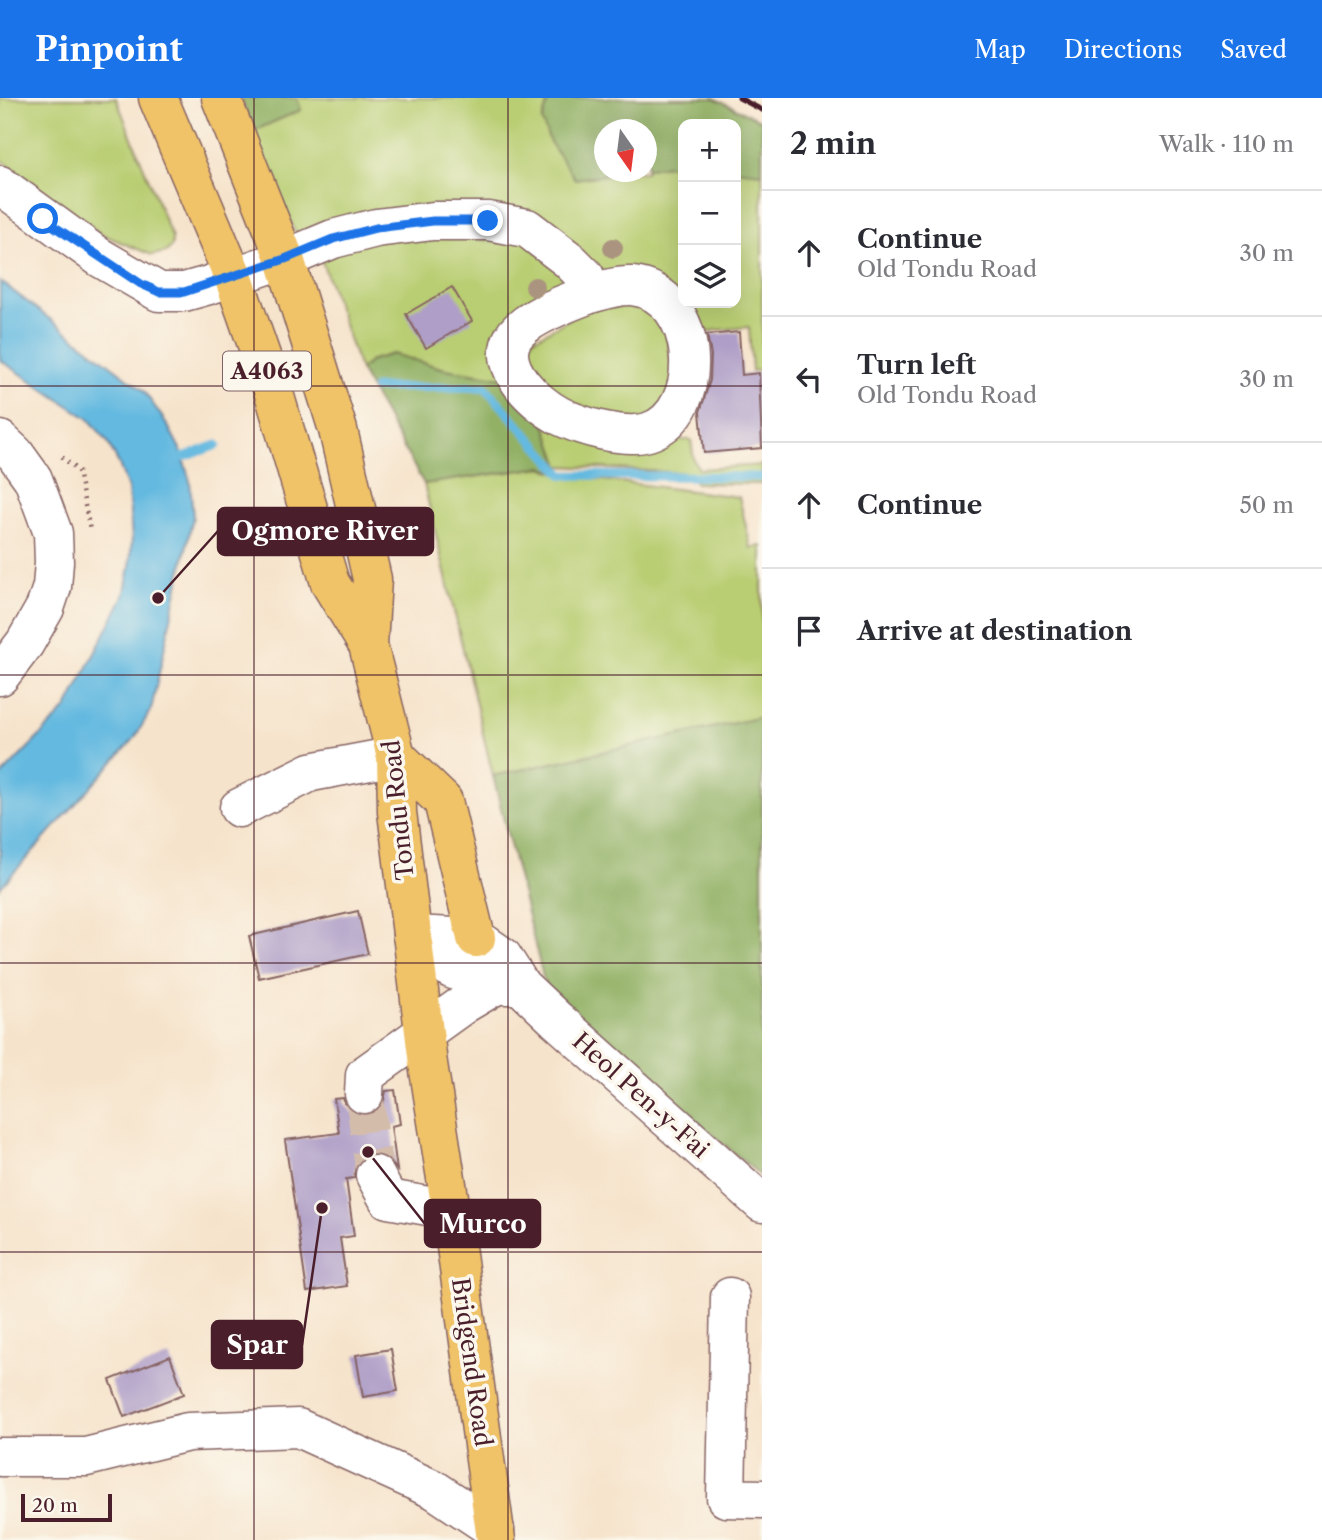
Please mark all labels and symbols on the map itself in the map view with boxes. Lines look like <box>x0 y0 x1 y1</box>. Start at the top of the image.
north arrow <box>594 119 657 182</box>
route start <box>27 203 58 234</box>
route end <box>472 205 503 236</box>
road number: A4063 <box>223 352 311 390</box>
callout: Ogmore River <box>218 508 433 555</box>
text: Ogmore River <box>232 515 419 547</box>
street label: Tondu Road <box>376 738 420 881</box>
street label: Heol Pen-y-Fai <box>567 1026 715 1164</box>
callout: Murco <box>425 1200 540 1247</box>
text: Murco <box>439 1208 527 1240</box>
street label: Bridgend Road <box>446 1276 498 1449</box>
callout: Spar <box>212 1321 302 1368</box>
text: Spar <box>226 1329 288 1361</box>
scale bar <box>21 1491 112 1523</box>

